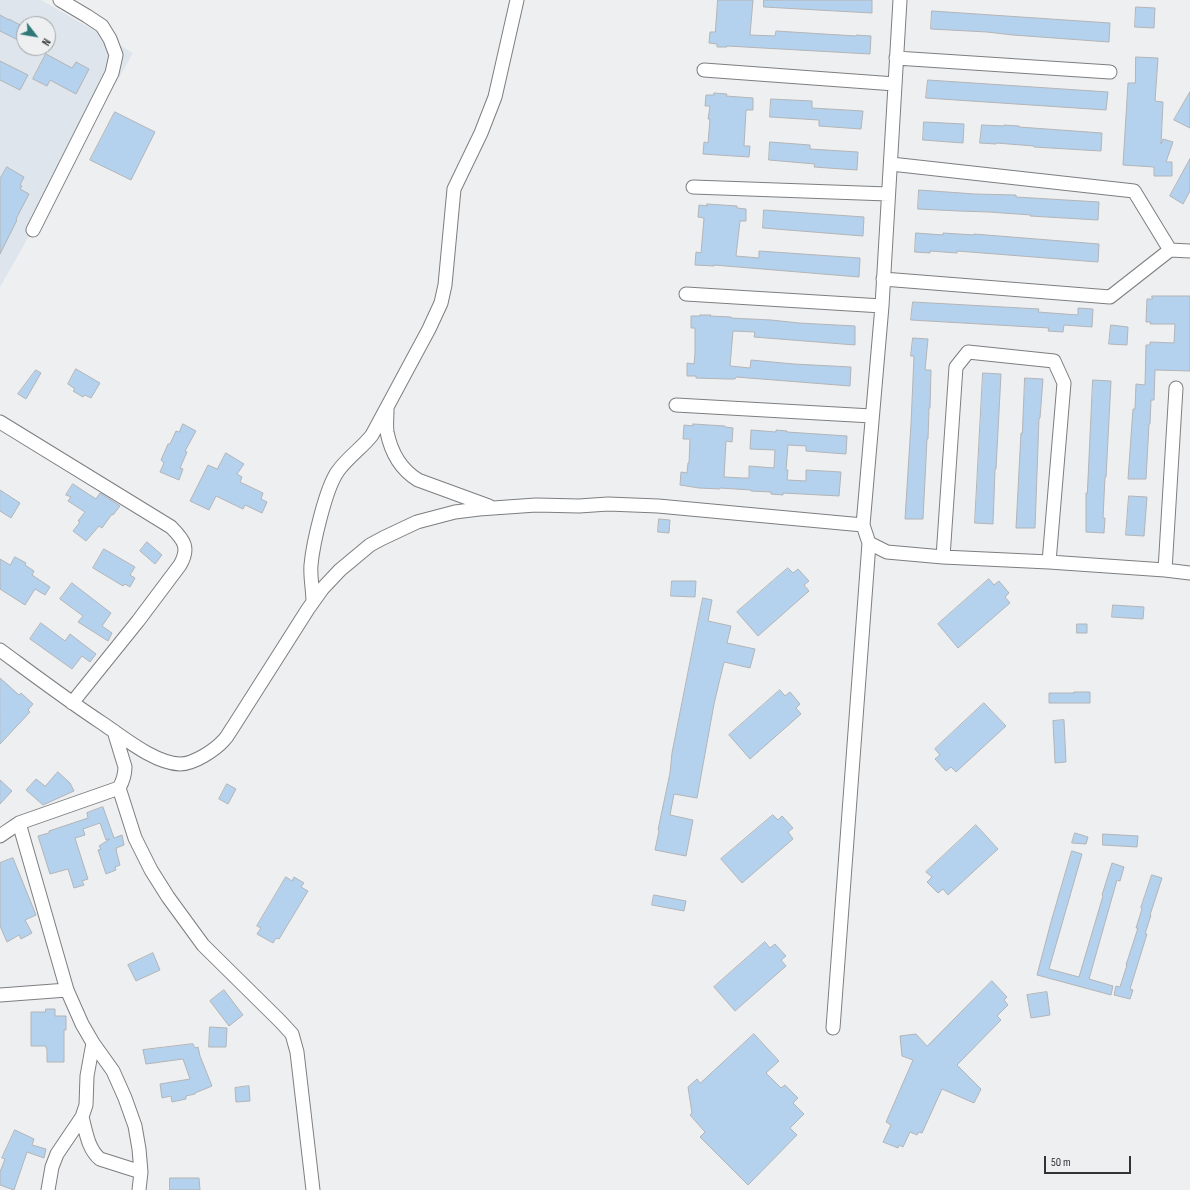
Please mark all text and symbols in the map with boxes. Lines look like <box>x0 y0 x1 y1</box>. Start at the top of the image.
north arrow <box>16 16 56 56</box>
text: N <box>39 36 53 48</box>
scale bar <box>1046 1148 1133 1174</box>
text: 50 m <box>1051 1155 1071 1170</box>

